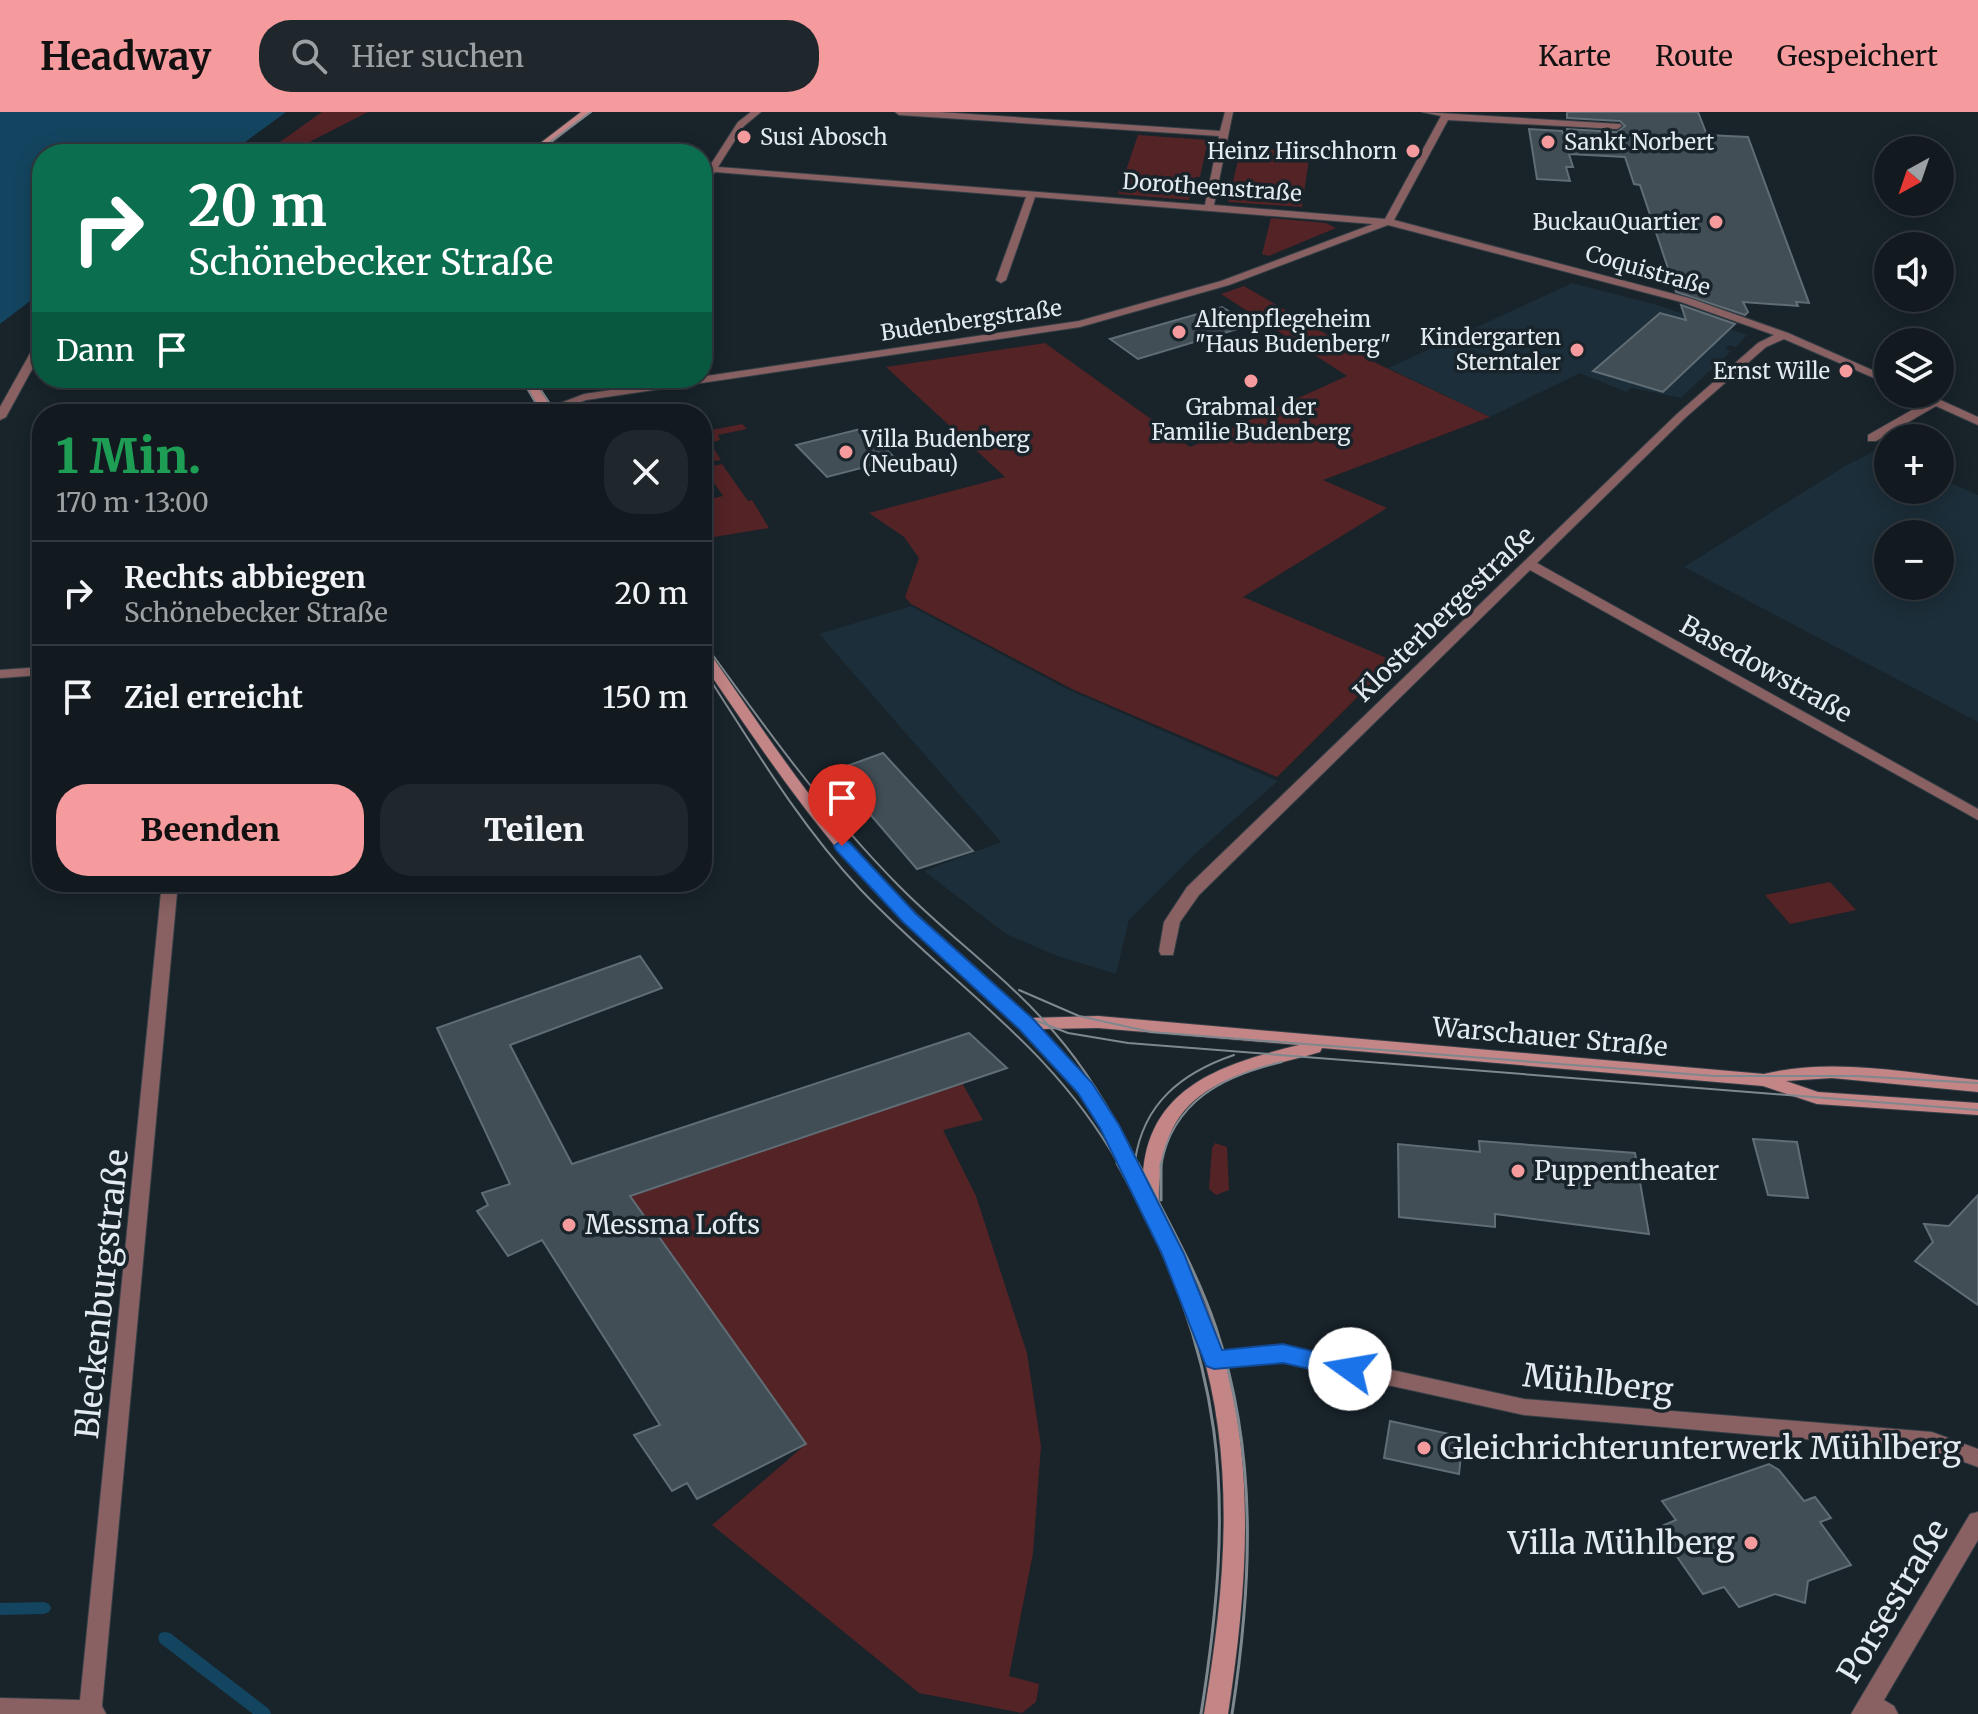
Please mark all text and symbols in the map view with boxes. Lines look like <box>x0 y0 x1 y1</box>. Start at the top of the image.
search box <box>259 20 819 92</box>
text: Headway <box>40 33 211 80</box>
icon: search <box>287 34 331 78</box>
text: Hier suchen <box>351 37 524 75</box>
text: Karte <box>1538 38 1611 74</box>
text: Route <box>1655 38 1733 74</box>
text: Gespeichert <box>1777 38 1938 74</box>
place label: Susi Abosch <box>760 123 888 151</box>
marker: Susi Abosch <box>735 128 753 146</box>
place label: Sankt Norbert <box>1564 128 1715 156</box>
marker: Sankt Norbert <box>1539 133 1557 151</box>
north arrow <box>1874 136 1954 216</box>
map controls <box>1874 136 1954 600</box>
place label: Heinz Hirschhorn <box>1207 137 1397 165</box>
marker: Heinz Hirschhorn <box>1404 142 1422 160</box>
street label: Dorotheenstraße <box>1121 167 1303 207</box>
text: 20 m <box>188 171 327 241</box>
icon: right <box>56 176 160 280</box>
place label: BuckauQuartier <box>1533 208 1700 236</box>
marker: BuckauQuartier <box>1707 213 1725 231</box>
button: sound <box>1874 232 1954 312</box>
street label: Coquistraße <box>1582 239 1714 301</box>
text: Schönebecker Straße <box>188 240 553 285</box>
street label: Budenbergstraße <box>879 293 1063 347</box>
place label: Altenpflegeheim "Haus Budenberg" <box>1194 305 1391 358</box>
marker: Altenpflegeheim "Haus Budenberg" <box>1170 323 1188 341</box>
place label: Kindergarten Sterntaler <box>1420 323 1561 376</box>
icon: arrive <box>150 328 194 372</box>
button: layers <box>1874 328 1954 408</box>
text: Dann <box>56 331 134 369</box>
marker: Kindergarten Sterntaler <box>1568 341 1586 359</box>
place label: Ernst Wille <box>1713 357 1830 385</box>
marker: Ernst Wille <box>1837 362 1855 380</box>
marker: Grabmal der Familie Budenberg <box>1242 372 1260 390</box>
place label: Grabmal der Familie Budenberg <box>1151 393 1351 446</box>
button: + <box>1874 424 1954 504</box>
place label: Villa Budenberg (Neubau) <box>861 425 1030 478</box>
text: 1 Min. <box>56 426 201 486</box>
button: close <box>604 430 688 514</box>
marker: Villa Budenberg (Neubau) <box>837 443 855 461</box>
text: 170 m · 13:00 <box>56 486 209 519</box>
street label: Klosterbergestraße <box>1346 519 1541 709</box>
button: − <box>1874 520 1954 600</box>
text: Rechts abbiegen <box>124 558 366 596</box>
icon: right <box>56 571 100 615</box>
text: 20 m <box>615 574 688 612</box>
text: Schönebecker Straße <box>124 596 388 629</box>
street label: Basedowstraße <box>1675 608 1858 729</box>
icon: arrive <box>56 675 100 719</box>
text: Ziel erreicht <box>124 678 303 716</box>
text: 150 m <box>602 678 688 716</box>
pin <box>808 764 876 846</box>
icon: arrive <box>820 776 864 820</box>
button: Beenden <box>56 784 364 876</box>
button: Teilen <box>380 784 688 876</box>
street label: Warschauer Straße <box>1430 1010 1669 1063</box>
street label: Bleckenburgstraße <box>67 1147 137 1441</box>
place label: Puppentheater <box>1534 1154 1720 1187</box>
marker: Puppentheater <box>1509 1162 1527 1180</box>
place label: Messma Lofts <box>585 1208 760 1241</box>
marker: Messma Lofts <box>560 1216 578 1234</box>
position arrow <box>1308 1327 1392 1411</box>
street label: Mühlberg <box>1521 1355 1675 1411</box>
place label: Gleichrichterunterwerk Mühlberg <box>1440 1428 1961 1468</box>
marker: Gleichrichterunterwerk Mühlberg <box>1415 1439 1433 1457</box>
street label: Porsestraße <box>1829 1512 1957 1690</box>
place label: Villa Mühlberg <box>1507 1523 1735 1563</box>
marker: Villa Mühlberg <box>1742 1534 1760 1552</box>

